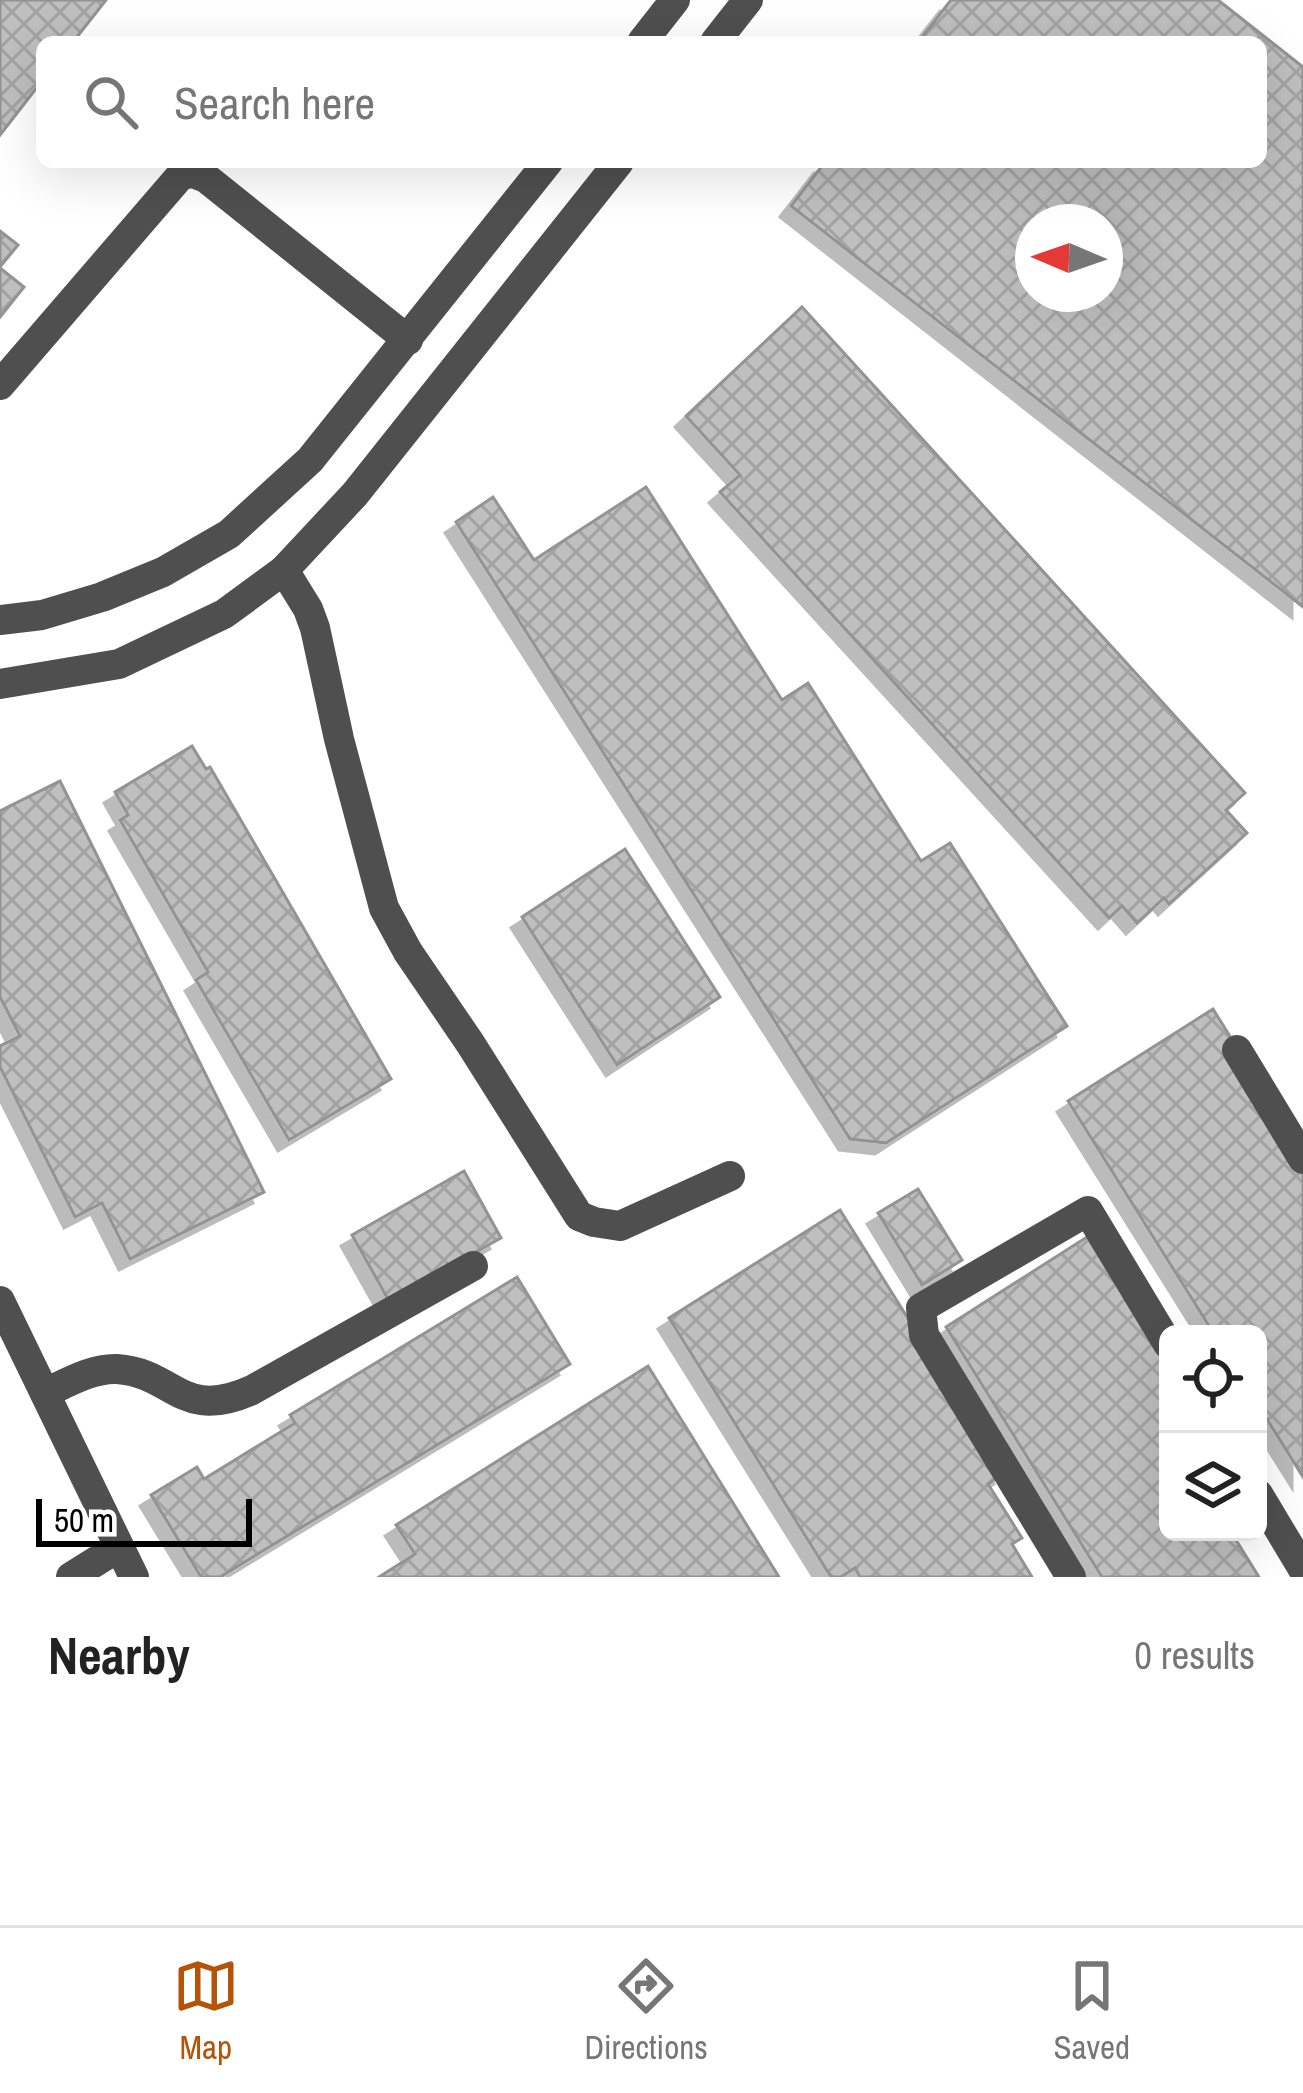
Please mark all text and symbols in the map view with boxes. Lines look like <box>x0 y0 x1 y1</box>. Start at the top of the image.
search box <box>36 36 1267 168</box>
icon: search <box>78 69 144 135</box>
text: Search here <box>174 72 375 133</box>
north arrow <box>1015 204 1123 312</box>
map controls <box>1159 1325 1267 1541</box>
button: locate <box>1159 1325 1267 1433</box>
button: layers <box>1159 1433 1267 1541</box>
scale bar <box>36 1493 252 1546</box>
text: 50 m <box>54 1498 114 1542</box>
text: Nearby <box>48 1621 190 1690</box>
text: 0 results <box>1134 1629 1255 1681</box>
tab: Map <box>173 1953 239 2069</box>
tab: Directions <box>584 1953 708 2069</box>
tab: Saved <box>1053 1953 1130 2069</box>

